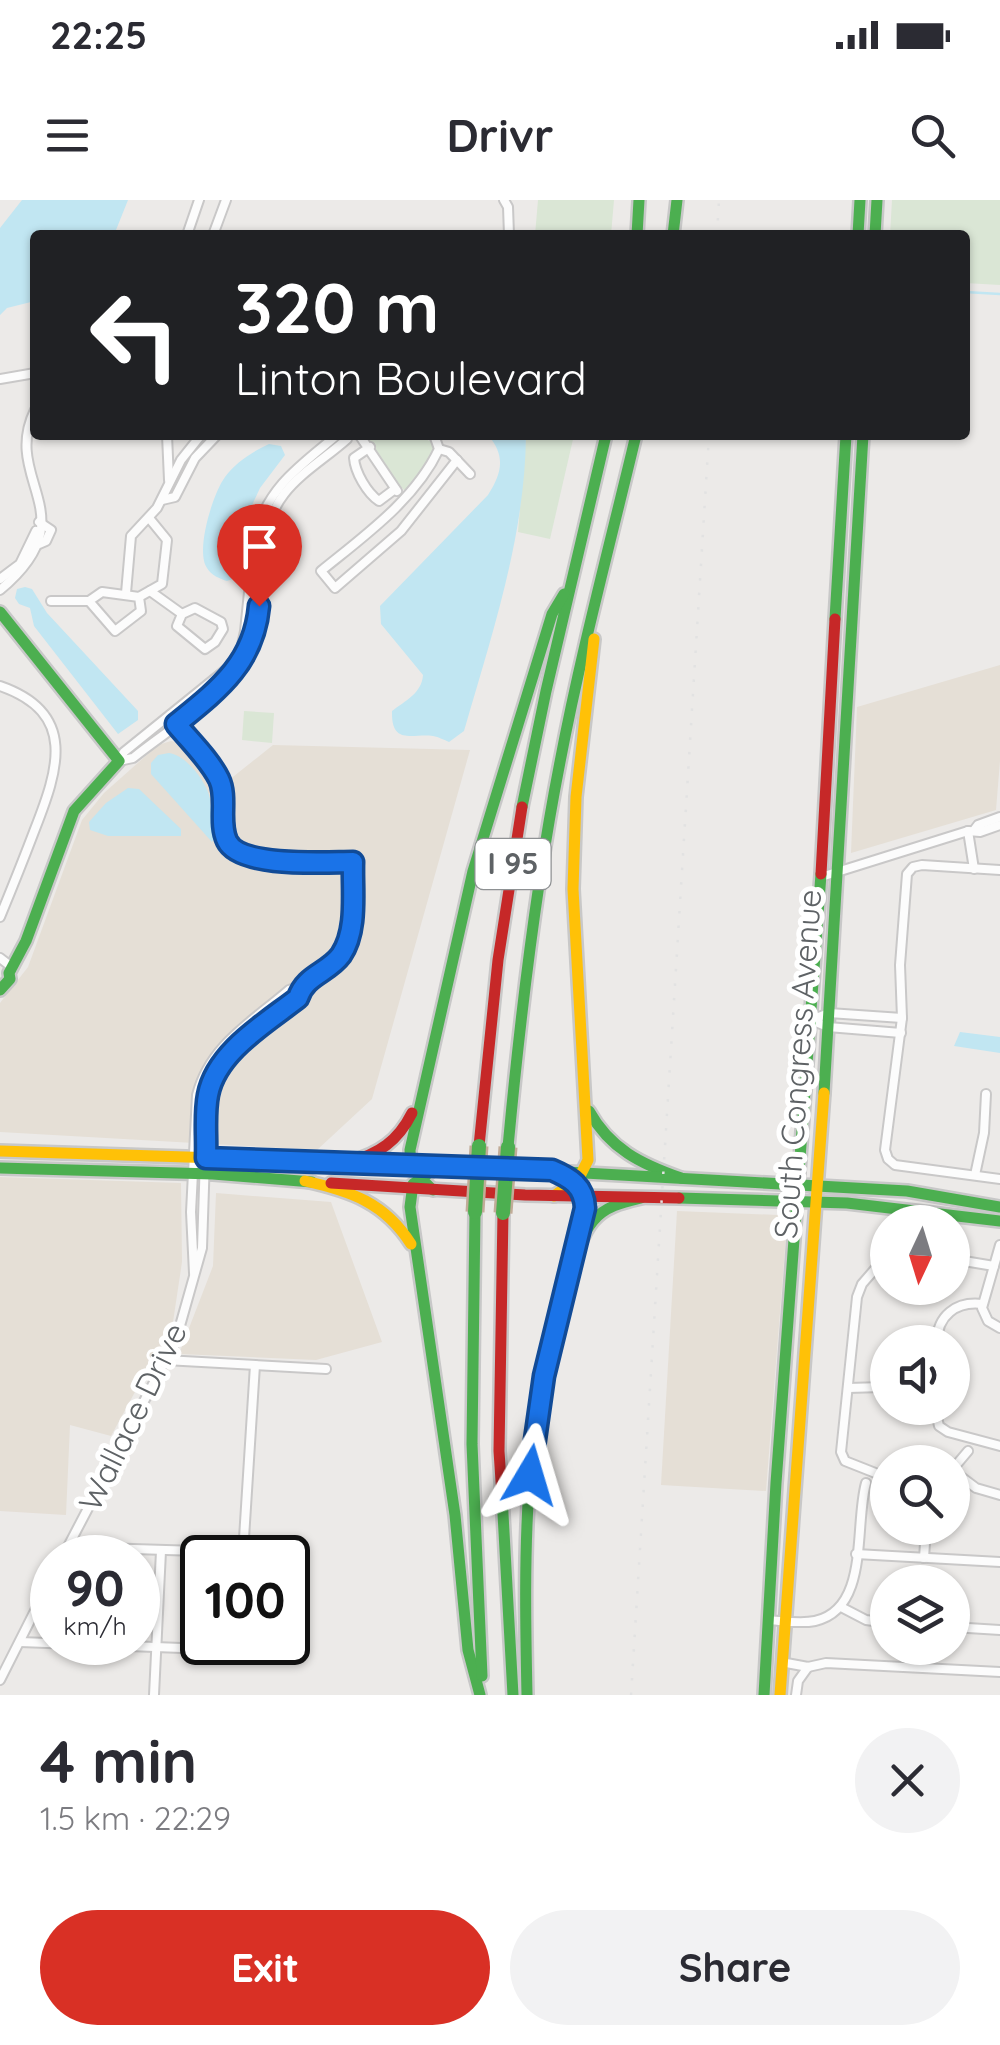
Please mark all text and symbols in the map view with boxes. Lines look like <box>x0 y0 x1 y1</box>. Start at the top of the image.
text: 22:25 <box>50 11 147 59</box>
text: Drivr <box>446 107 554 163</box>
icon: menu <box>40 108 95 163</box>
icon: search <box>905 108 960 163</box>
text: 320 m <box>235 263 440 351</box>
icon: left <box>70 270 200 400</box>
text: Linton Boulevard <box>235 350 587 406</box>
pin <box>217 504 302 607</box>
icon: arrive <box>232 519 287 574</box>
road number: I 95 <box>476 839 550 889</box>
street label: South Congress Avenue <box>765 888 829 1240</box>
north arrow <box>870 1205 970 1305</box>
map controls <box>870 1205 970 1665</box>
street label: Wallace Drive <box>69 1316 195 1517</box>
button: sound <box>870 1325 970 1425</box>
position arrow <box>478 1423 582 1527</box>
button: search <box>870 1445 970 1545</box>
speed limit sign: 100 <box>180 1535 310 1665</box>
text: 90 <box>65 1556 125 1619</box>
button: layers <box>870 1565 970 1665</box>
text: km/h <box>63 1610 127 1641</box>
text: 4 min <box>40 1723 197 1798</box>
button: close <box>855 1728 960 1833</box>
text: 1.5 km · 22:29 <box>40 1798 231 1838</box>
button: Exit <box>40 1910 490 2025</box>
button: Share <box>510 1910 960 2025</box>

